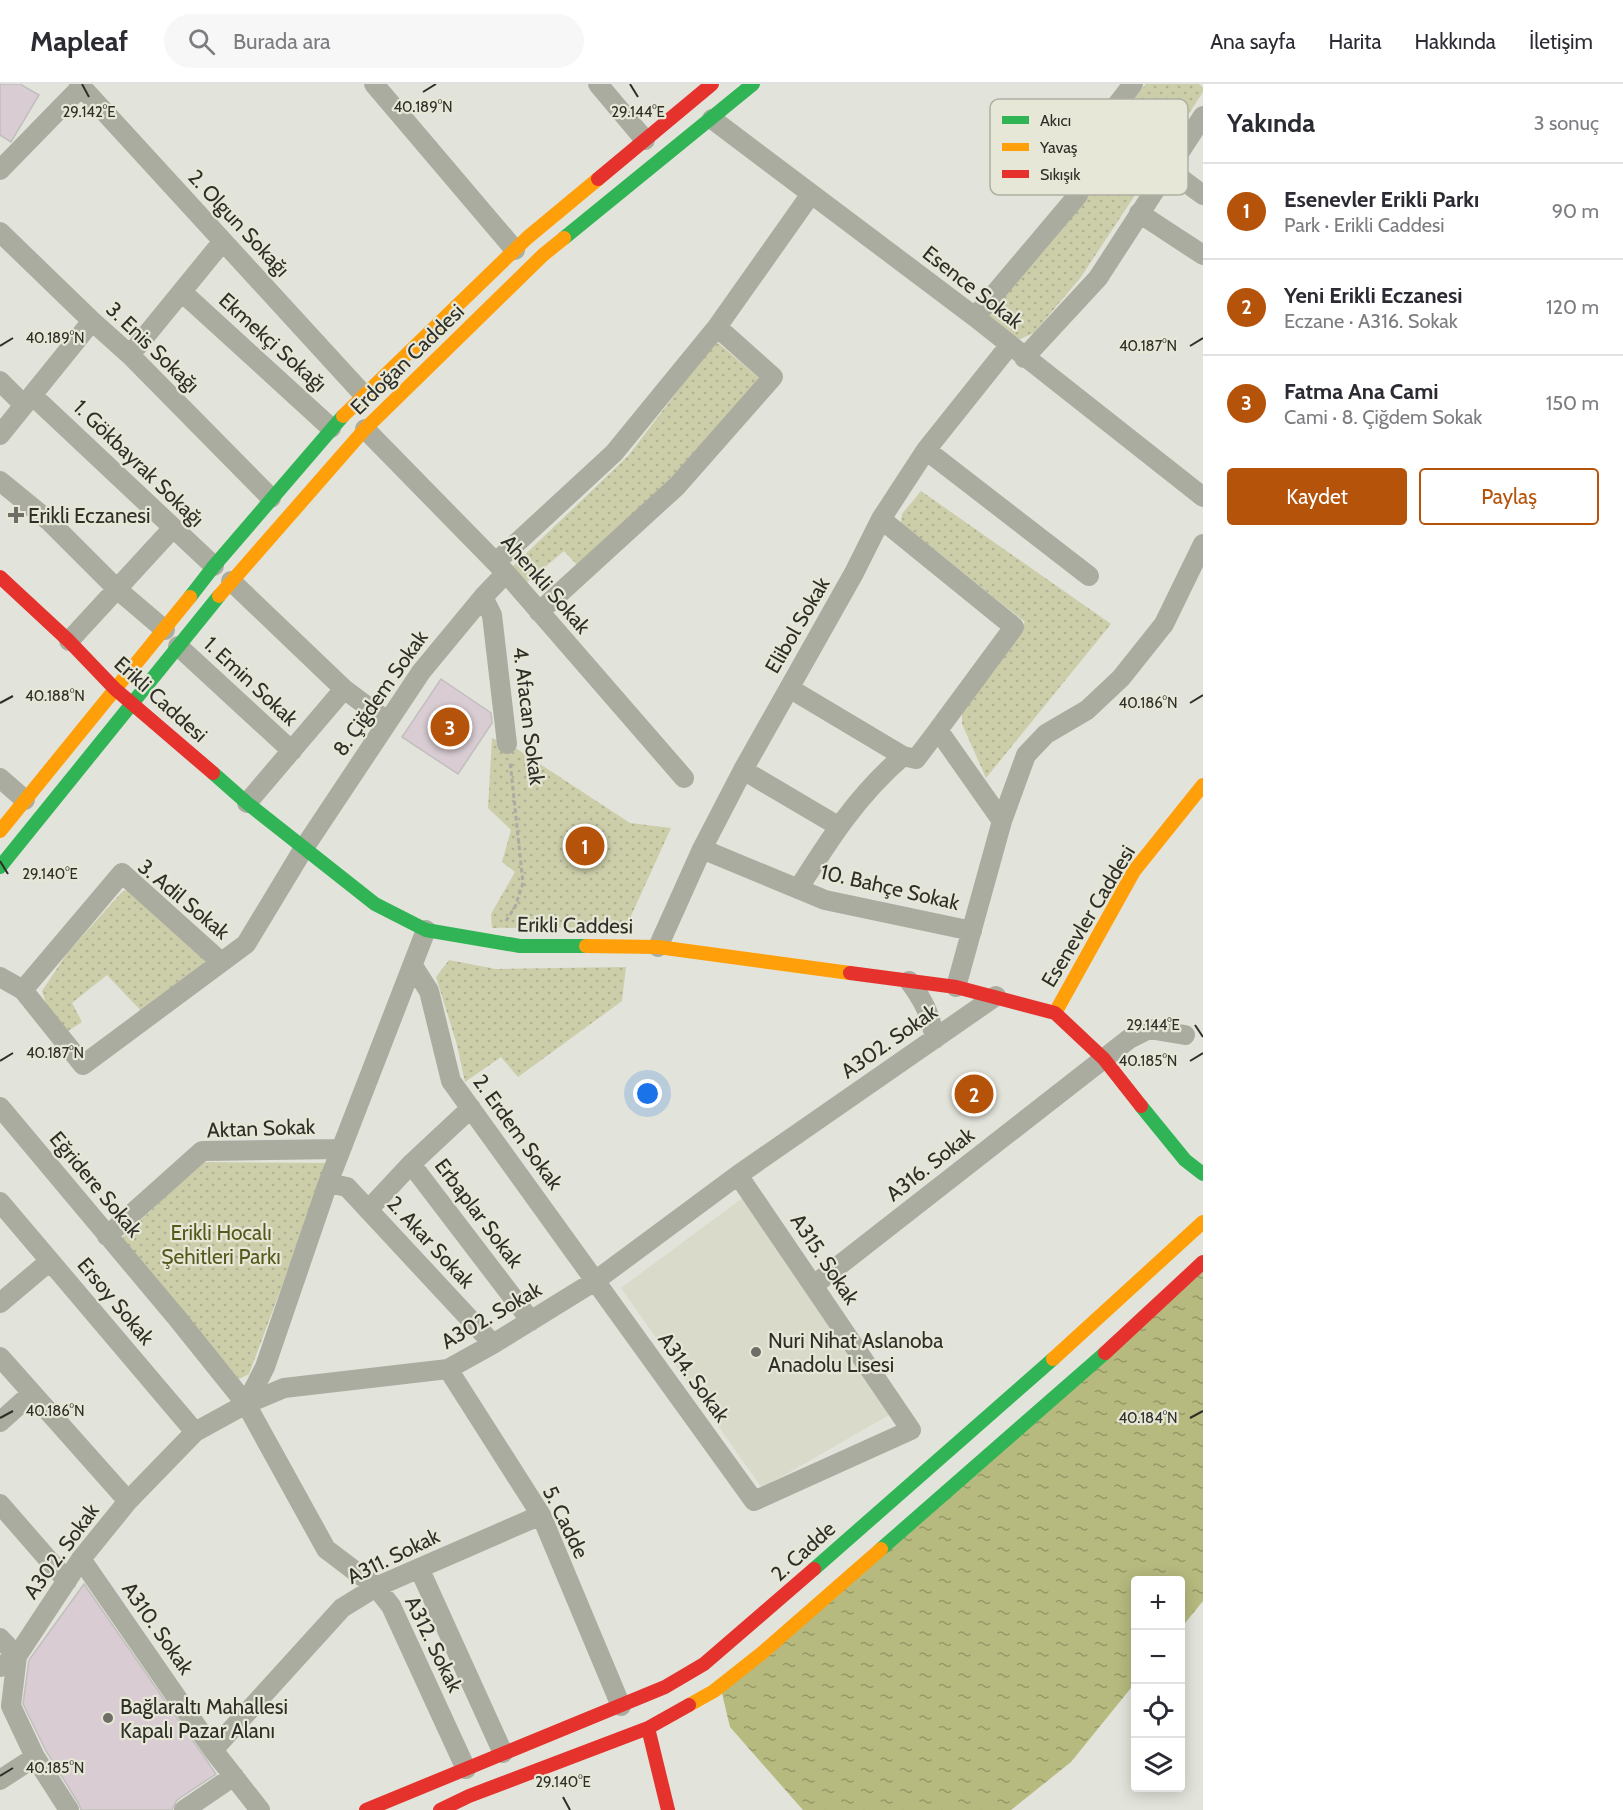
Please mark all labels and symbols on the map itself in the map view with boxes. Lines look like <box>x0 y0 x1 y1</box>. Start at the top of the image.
text: 40.189°N <box>393 98 453 116</box>
legend <box>990 99 1188 195</box>
text: 29.142°E <box>62 103 116 121</box>
text: 29.144°E <box>611 103 665 121</box>
text: Akıcı <box>1040 111 1071 130</box>
text: Yavaş <box>1039 138 1078 157</box>
street label: 2. Olgun Sokağı <box>183 164 295 282</box>
text: Sıkışık <box>1040 165 1081 184</box>
street label: Esence Sokak <box>918 240 1029 334</box>
street label: Ekmekçi Sokağı <box>214 287 332 397</box>
street label: 3. Enis Sokağı <box>101 296 205 398</box>
street label: Erdoğan Caddesi <box>345 299 469 419</box>
text: 40.189°N <box>25 329 85 347</box>
text: 40.187°N <box>1119 337 1177 355</box>
street label: 1. Gökbayrak Sokağı <box>69 394 209 532</box>
place label: Erikli Eczanesi <box>28 503 151 528</box>
marker: Erikli Eczanesi <box>9 508 23 522</box>
street label: Ahenkli Sokak <box>496 529 596 639</box>
street label: Elibol Sokak <box>760 572 835 677</box>
street label: 8. Çiğdem Sokak <box>327 625 433 761</box>
street label: 1. Emin Sokak <box>199 631 304 731</box>
street label: 4. Afacan Sokak <box>508 645 550 787</box>
street label: Erikli Caddesi <box>109 651 213 747</box>
text: 40.188°N <box>25 687 85 705</box>
text: 40.186°N <box>1118 694 1178 712</box>
pin: 3 <box>430 704 470 750</box>
pin: 1 <box>566 824 604 868</box>
street label: Esenevler Caddesi <box>1036 841 1140 991</box>
street label: 3. Adil Sokak <box>133 854 235 945</box>
street label: 10. Bahçe Sokak <box>818 859 962 915</box>
text: 29.140°E <box>22 865 78 883</box>
street label: Erikli Caddesi <box>517 911 633 939</box>
street label: A302. Sokak <box>836 998 942 1083</box>
text: 29.144°E <box>1126 1016 1180 1034</box>
text: 40.187°N <box>26 1044 84 1062</box>
text: 40.185°N <box>1119 1052 1177 1070</box>
street label: 2. Erdem Sokak <box>468 1070 568 1195</box>
pin: 2 <box>954 1072 994 1116</box>
your location <box>633 1079 662 1108</box>
street label: Aktan Sokak <box>206 1114 316 1142</box>
street label: A316. Sokak <box>881 1122 979 1206</box>
street label: Eğridere Sokak <box>45 1126 148 1242</box>
street label: Erbaplar Sokak <box>430 1153 529 1273</box>
street label: 2. Akar Sokak <box>382 1191 480 1294</box>
street label: A315. Sokak <box>786 1209 865 1310</box>
park label: Erikli Hocalı Şehitleri Parkı <box>161 1220 281 1269</box>
street label: Ersoy Sokak <box>72 1252 160 1350</box>
street label: A302. Sokak <box>436 1276 546 1354</box>
street label: A314. Sokak <box>653 1327 735 1427</box>
place label: Nuri Nihat Aslanoba Anadolu Lisesi <box>768 1328 943 1377</box>
marker: Nuri Nihat Aslanoba Anadolu Lisesi <box>749 1345 763 1359</box>
text: 40.186°N <box>25 1402 85 1420</box>
text: 40.184°N <box>1118 1409 1178 1427</box>
street label: 5. Cadde <box>538 1482 594 1563</box>
street label: A302. Sokak <box>18 1498 104 1604</box>
street label: 2. Cadde <box>766 1516 840 1586</box>
street label: A311. Sokak <box>343 1523 444 1589</box>
street label: A310. Sokak <box>117 1577 199 1680</box>
street label: A312. Sokak <box>400 1592 468 1697</box>
place label: Bağlaraltı Mahallesi Kapalı Pazar Alanı <box>120 1694 288 1743</box>
marker: Bağlaraltı Mahallesi Kapalı Pazar Alanı <box>101 1711 115 1725</box>
text: 40.185°N <box>26 1759 84 1777</box>
text: 29.140°E <box>535 1773 591 1791</box>

